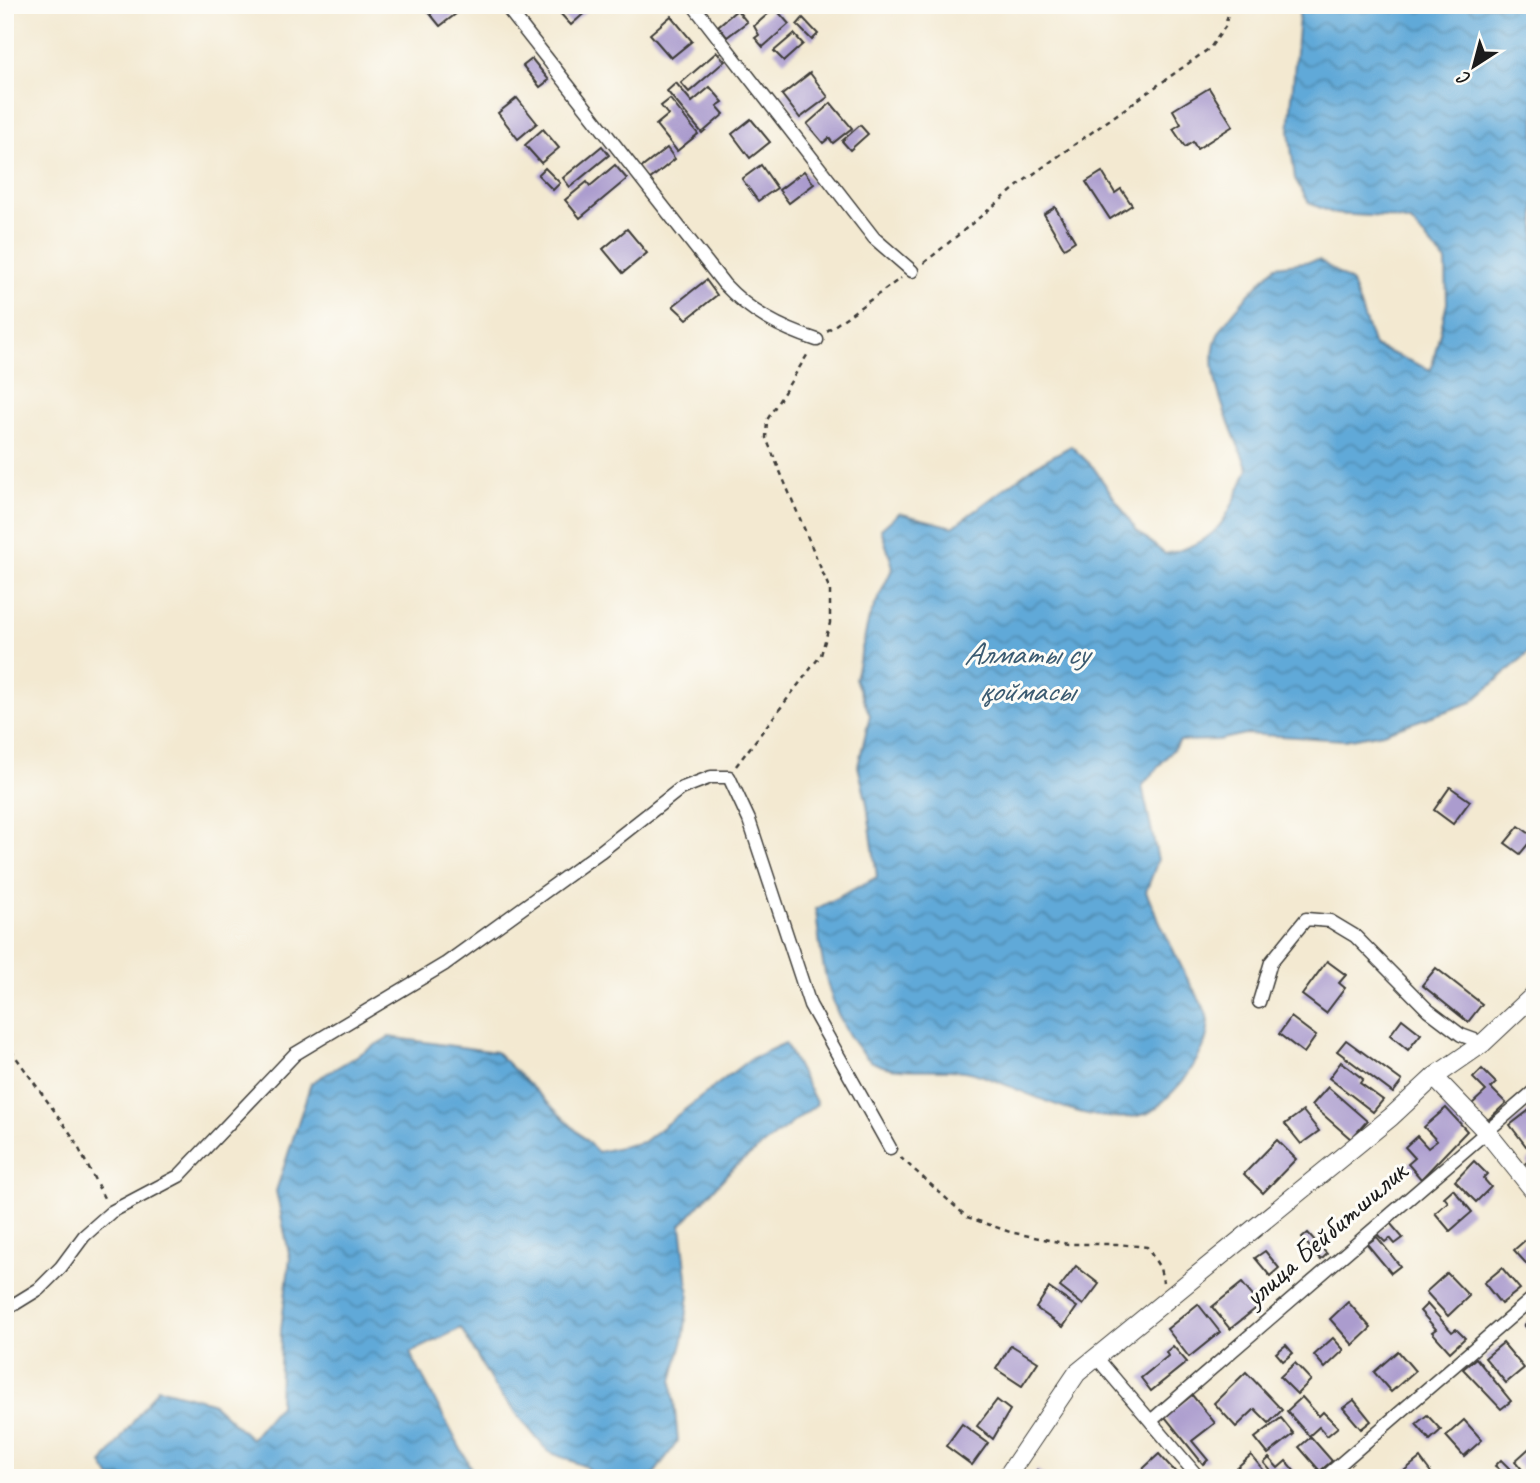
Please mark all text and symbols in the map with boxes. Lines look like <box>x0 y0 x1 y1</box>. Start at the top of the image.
north arrow <box>1438 32 1508 102</box>
text: С <box>1452 65 1475 91</box>
water label: Алматы су қоймасы <box>964 633 1093 711</box>
street label: улица Бейбитшилик <box>1234 1151 1416 1317</box>

